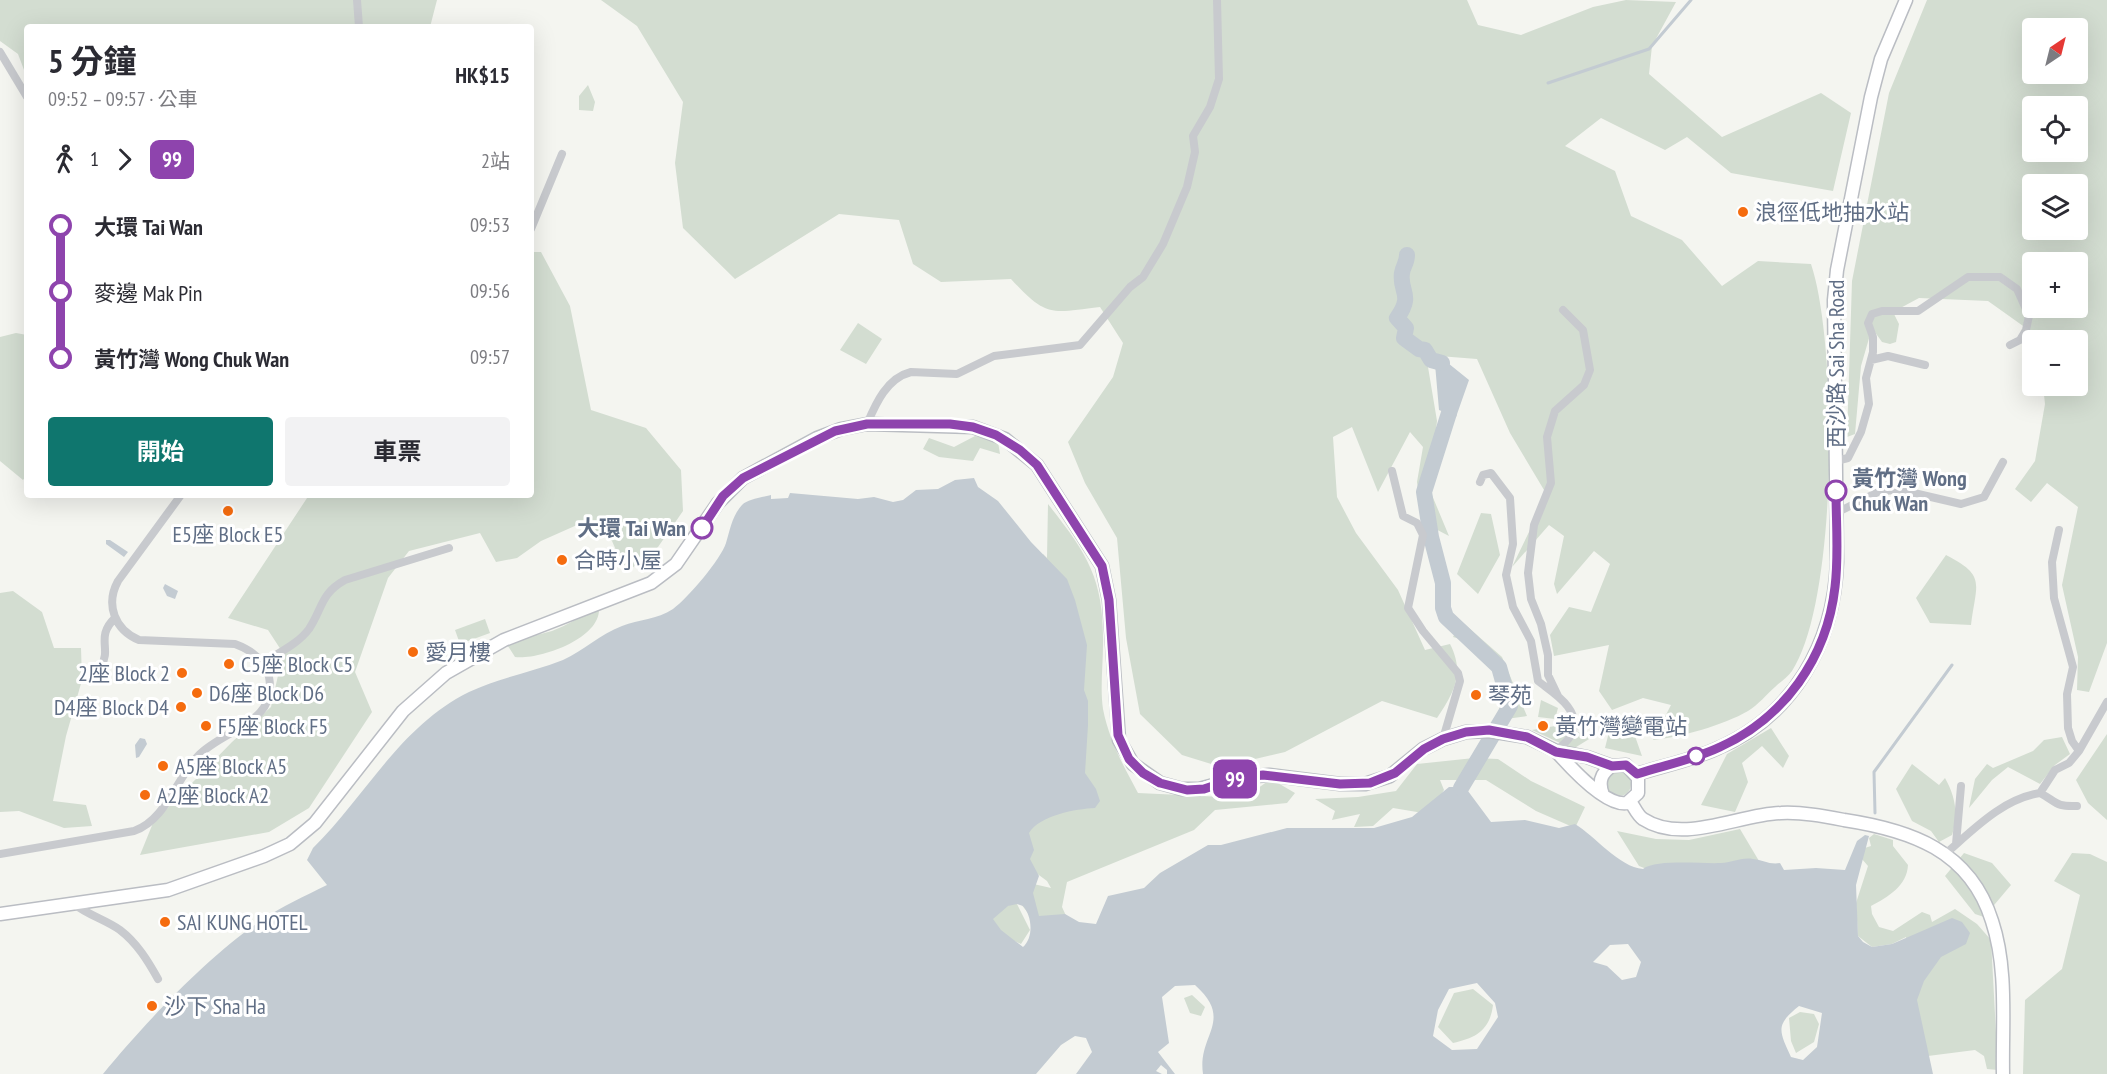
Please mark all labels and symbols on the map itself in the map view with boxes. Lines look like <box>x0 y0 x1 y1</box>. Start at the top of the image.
north arrow <box>2022 18 2088 84</box>
place label: 浪徑低地抽水站 <box>1755 198 1909 226</box>
marker: 浪徑低地抽水站 <box>1736 205 1750 219</box>
street label: 西沙路 Sai Sha Road <box>1822 280 1850 448</box>
place label: 黃竹灣 Wong Chuk Wan <box>1852 464 1967 517</box>
marker: 黃竹灣 Wong Chuk Wan <box>1825 480 1847 502</box>
marker: E5座 Block E5 <box>221 504 235 518</box>
place label: 大環 Tai Wan <box>577 514 686 542</box>
marker: 大環 Tai Wan <box>691 517 713 539</box>
place label: E5座 Block E5 <box>173 520 283 548</box>
place label: 合時小屋 <box>574 546 662 574</box>
marker: 合時小屋 <box>555 553 569 567</box>
place label: 愛月樓 <box>425 638 491 666</box>
marker: 愛月樓 <box>406 645 420 659</box>
place label: C5座 Block C5 <box>241 650 353 678</box>
marker: C5座 Block C5 <box>222 657 236 671</box>
place label: 2座 Block 2 <box>78 659 170 687</box>
marker: 2座 Block 2 <box>175 666 189 680</box>
place label: D6座 Block D6 <box>209 679 324 707</box>
place label: 琴苑 <box>1488 681 1532 709</box>
marker: D6座 Block D6 <box>190 686 204 700</box>
marker: 琴苑 <box>1469 688 1483 702</box>
place label: D4座 Block D4 <box>54 693 169 721</box>
marker: D4座 Block D4 <box>174 700 188 714</box>
place label: F5座 Block F5 <box>218 712 328 740</box>
place label: 黃竹灣變電站 <box>1555 712 1687 740</box>
marker: F5座 Block F5 <box>199 719 213 733</box>
marker: 黃竹灣變電站 <box>1536 719 1550 733</box>
unlabelled marker <box>1687 747 1705 765</box>
place label: A5座 Block A5 <box>175 752 287 780</box>
marker: A5座 Block A5 <box>156 759 170 773</box>
line badge: 99 <box>1208 760 1262 798</box>
place label: A2座 Block A2 <box>157 781 269 809</box>
marker: A2座 Block A2 <box>138 788 152 802</box>
place label: SAI KUNG HOTEL <box>177 908 308 936</box>
marker: SAI KUNG HOTEL <box>158 915 172 929</box>
place label: 沙下 Sha Ha <box>164 992 266 1020</box>
marker: 沙下 Sha Ha <box>145 999 159 1013</box>

